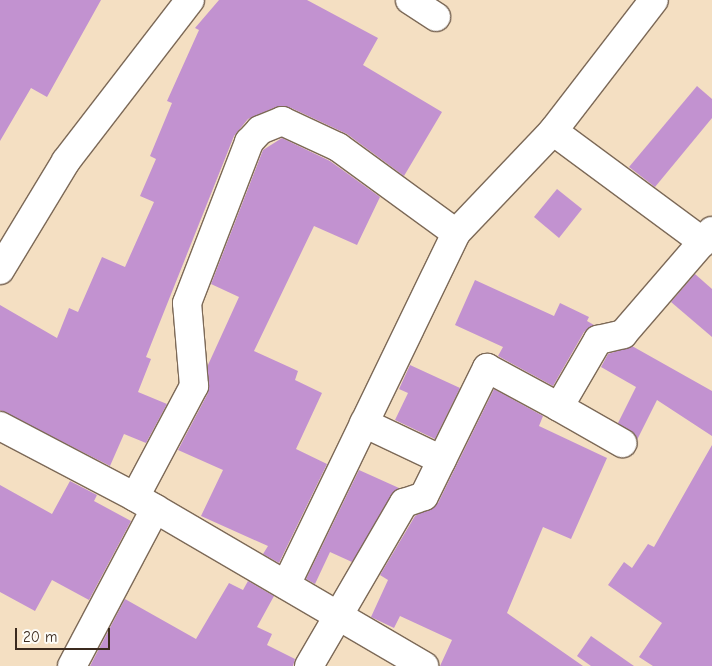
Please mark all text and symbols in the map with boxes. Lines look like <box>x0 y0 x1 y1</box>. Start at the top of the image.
scale bar <box>18 618 112 650</box>
text: 20 m <box>23 628 57 646</box>

